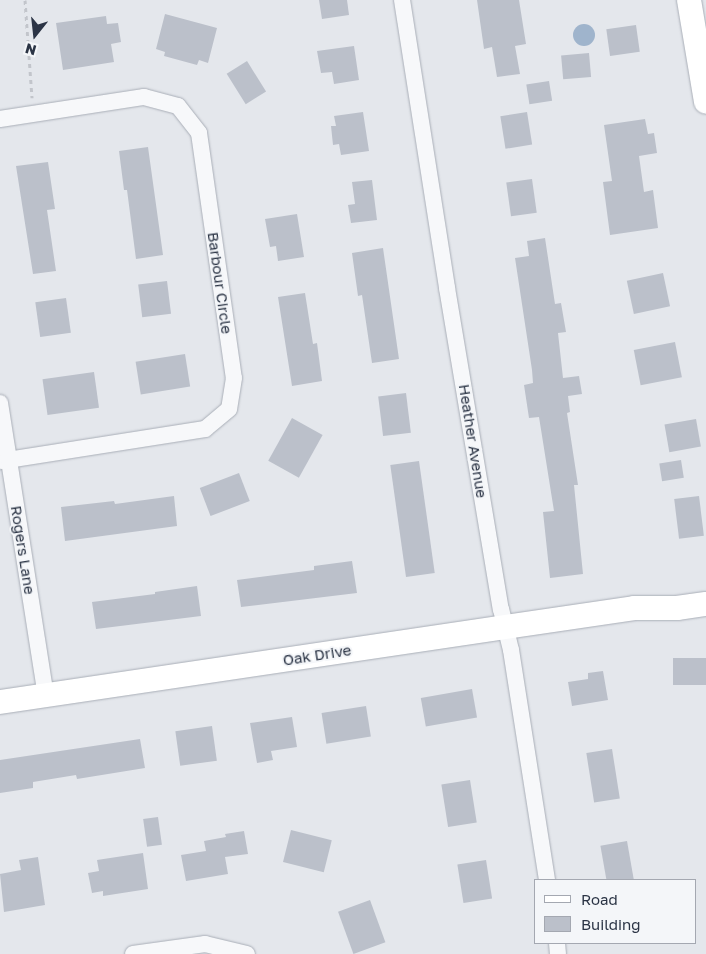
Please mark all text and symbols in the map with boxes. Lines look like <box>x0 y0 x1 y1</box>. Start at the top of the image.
north arrow <box>10 10 60 60</box>
text: N <box>23 40 38 60</box>
street label: Barbour Circle <box>204 231 236 335</box>
street label: Heather Avenue <box>455 383 491 499</box>
street label: Rogers Lane <box>7 504 39 596</box>
street label: Oak Drive <box>282 641 352 669</box>
legend <box>534 879 696 944</box>
text: Road <box>581 890 618 908</box>
text: Building <box>581 915 641 933</box>

